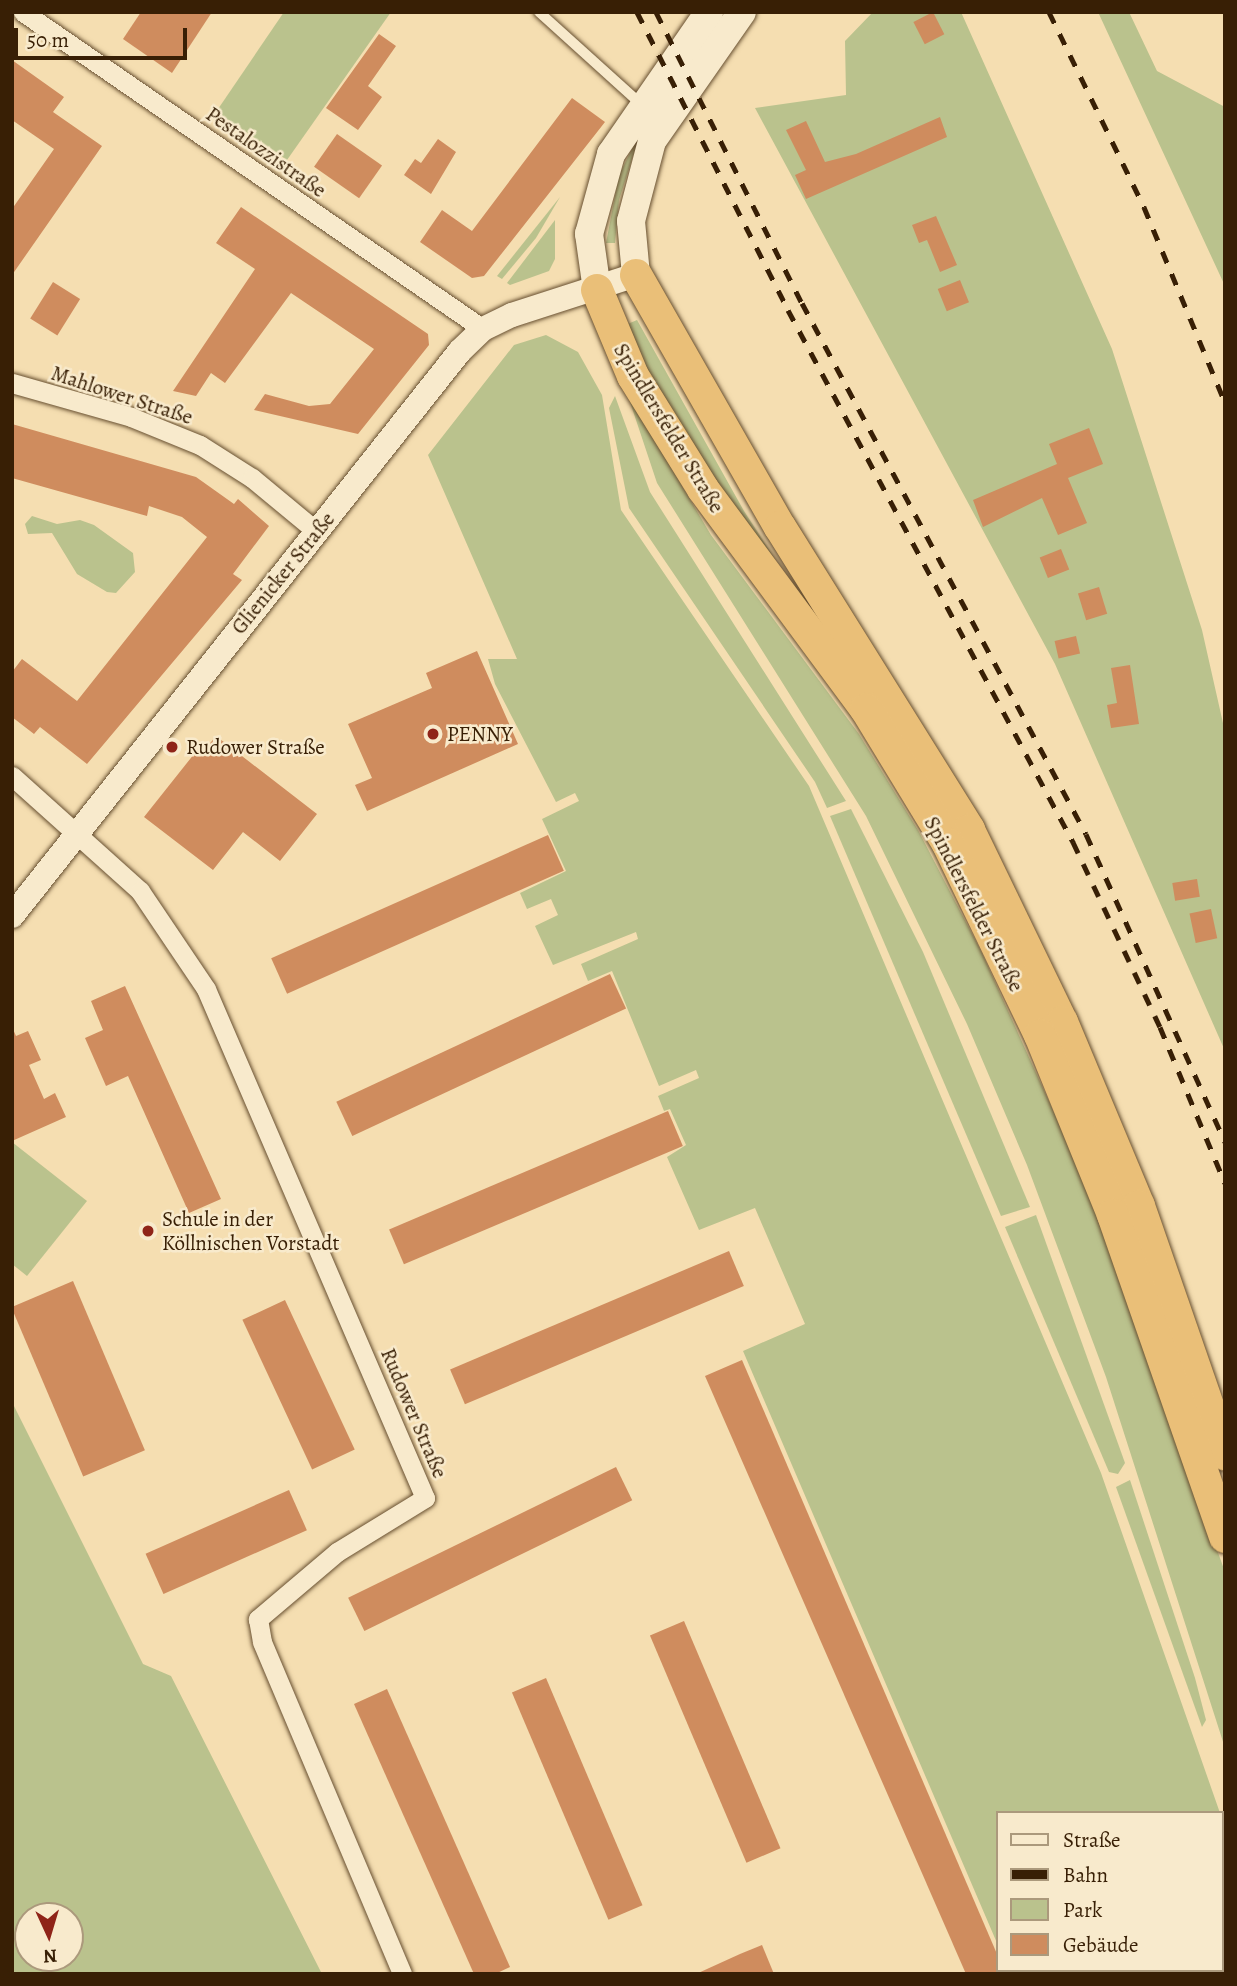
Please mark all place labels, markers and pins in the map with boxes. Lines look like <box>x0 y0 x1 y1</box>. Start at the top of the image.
place label: PENNY <box>447 721 512 747</box>
marker: PENNY <box>425 726 441 742</box>
place label: Rudower Straße <box>186 734 325 760</box>
marker: Rudower Straße <box>164 739 180 755</box>
place label: Schule in der Köllnischen Vorstadt <box>162 1206 339 1256</box>
marker: Schule in der Köllnischen Vorstadt <box>140 1223 156 1239</box>

